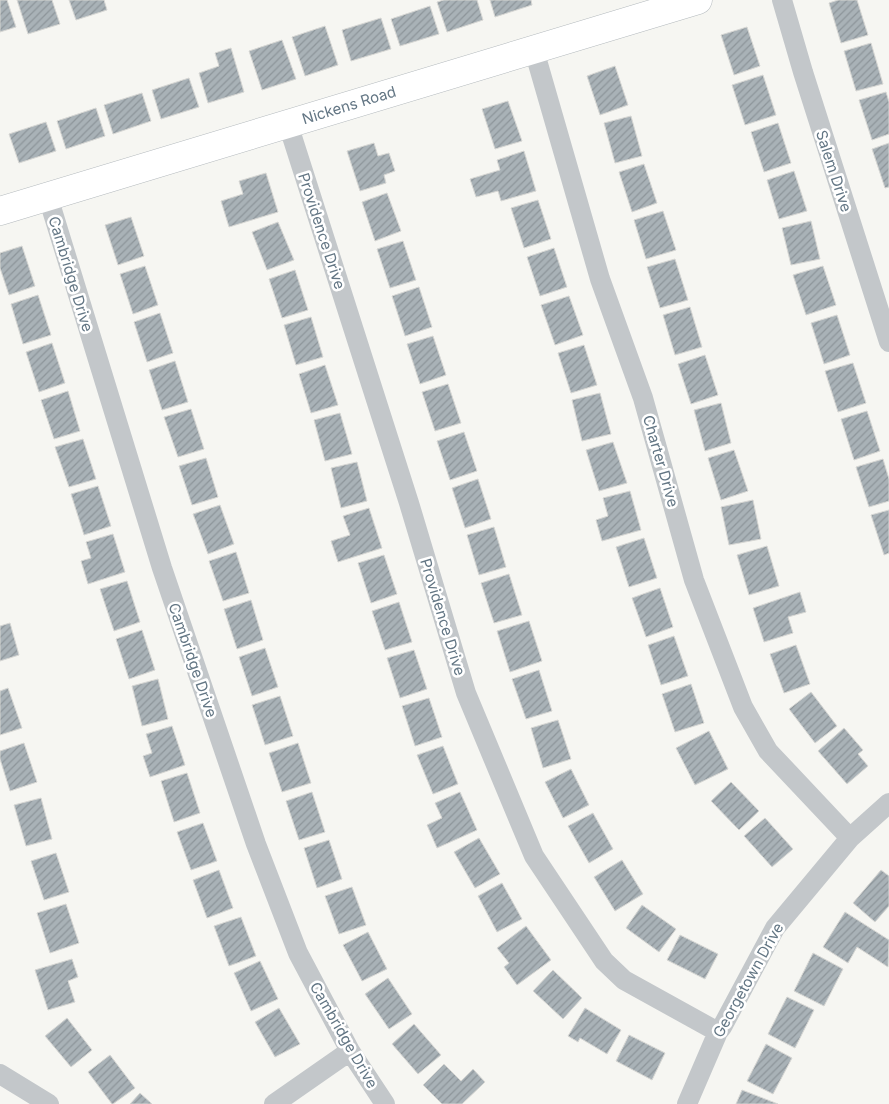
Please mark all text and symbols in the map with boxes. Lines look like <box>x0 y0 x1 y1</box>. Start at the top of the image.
street label: Nickens Road <box>300 82 398 128</box>
street label: Salem Drive <box>812 128 856 214</box>
street label: Providence Drive <box>294 170 350 292</box>
street label: Cambridge Drive <box>44 214 98 334</box>
street label: Charter Drive <box>639 413 683 509</box>
street label: Providence Drive <box>416 556 470 678</box>
street label: Cambridge Drive <box>165 600 221 720</box>
street label: Georgetown Drive <box>709 919 787 1041</box>
street label: Cambridge Drive <box>306 978 382 1092</box>

